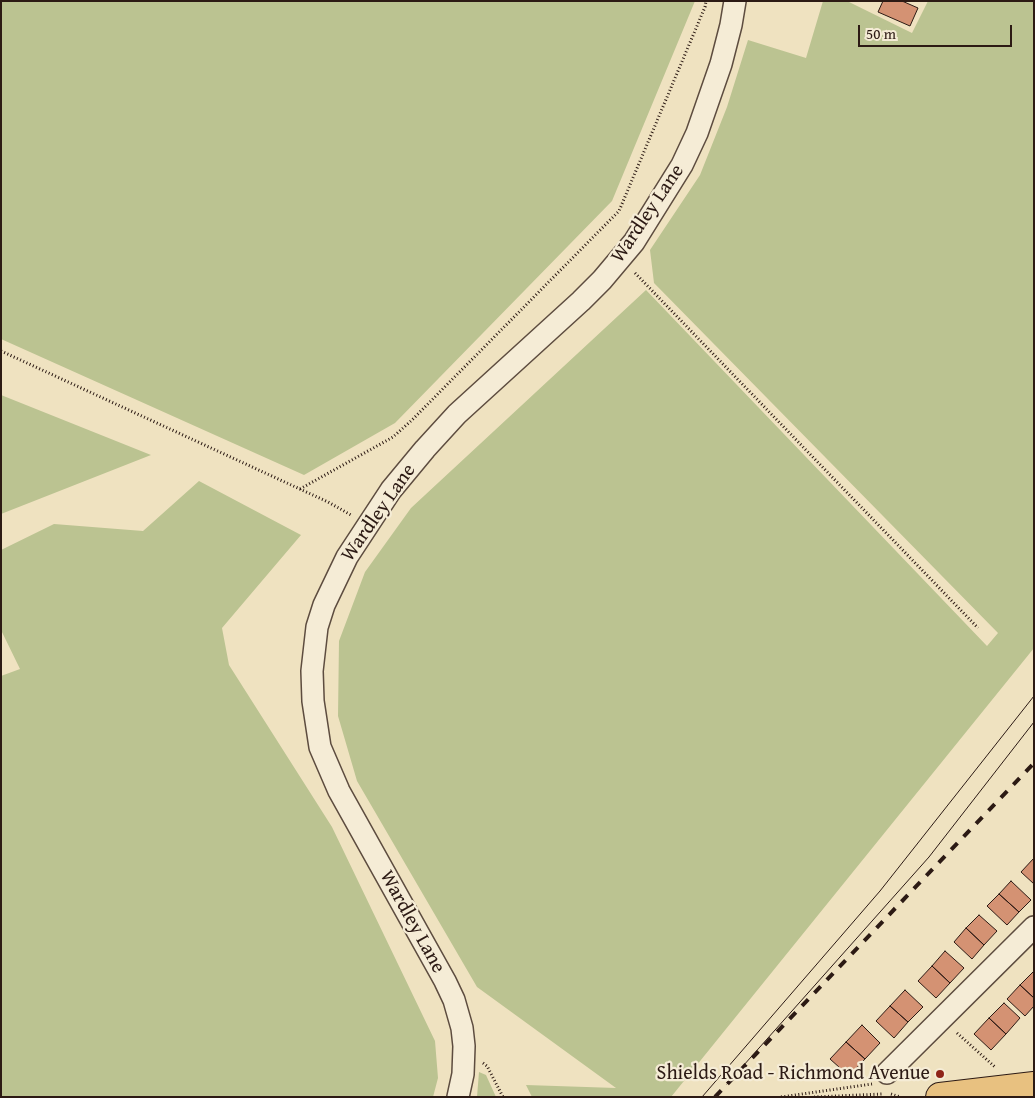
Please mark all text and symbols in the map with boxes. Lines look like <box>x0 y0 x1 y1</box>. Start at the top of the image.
scale bar <box>860 15 1014 47</box>
text: 50 m <box>866 23 896 44</box>
street label: Wardley Lane <box>606 160 690 268</box>
street label: Wardley Lane <box>337 460 421 566</box>
street label: Wardley Lane <box>374 867 450 977</box>
place label: Shields Road - Richmond Avenue <box>657 1062 930 1086</box>
marker: Shields Road - Richmond Avenue <box>934 1068 946 1080</box>

